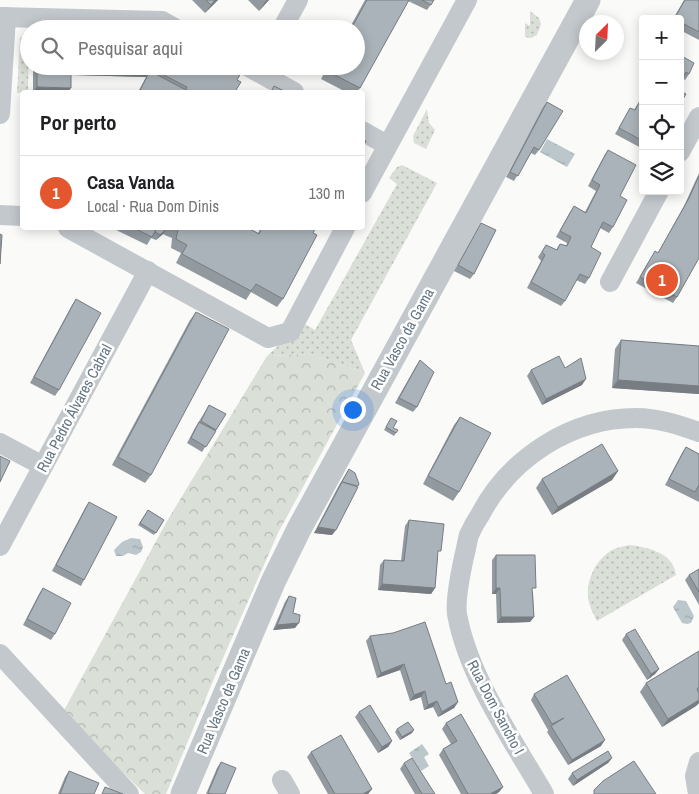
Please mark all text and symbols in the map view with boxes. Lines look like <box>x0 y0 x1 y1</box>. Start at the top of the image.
north arrow <box>579 15 624 60</box>
map controls <box>639 15 684 195</box>
button: + <box>639 15 684 60</box>
search box <box>20 20 365 75</box>
icon: search <box>38 34 66 62</box>
text: Pesquisar aqui <box>78 35 183 61</box>
button: − <box>639 60 684 105</box>
button: locate <box>639 105 684 150</box>
text: Por perto <box>40 108 117 137</box>
button: layers <box>639 150 684 195</box>
text: Casa Vanda <box>87 169 174 195</box>
text: 1 <box>52 182 60 204</box>
text: 130 m <box>309 182 345 204</box>
text: Local · Rua Dom Dinis <box>87 195 219 217</box>
pin: 1 <box>646 261 678 299</box>
street label: Rua Vasco da Gama <box>365 284 439 394</box>
street label: Rua Pedro Álvares Cabral <box>31 340 117 476</box>
your location <box>340 397 366 423</box>
street label: Rua Vasco da Gama <box>191 645 255 757</box>
street label: Rua Dom Sancho I <box>462 656 530 758</box>

